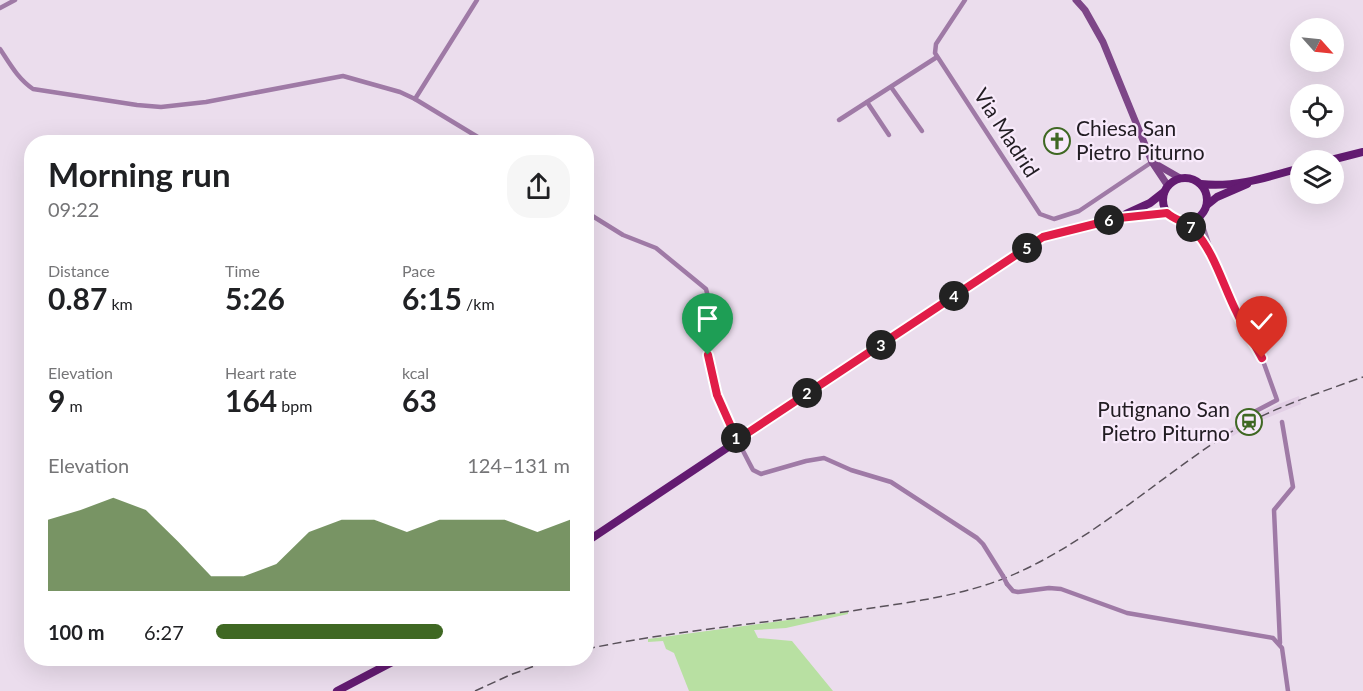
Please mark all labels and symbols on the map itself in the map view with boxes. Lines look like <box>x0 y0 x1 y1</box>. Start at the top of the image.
north arrow <box>1290 18 1344 72</box>
street label: Via Madrid <box>969 83 1045 181</box>
place label: Chiesa San Pietro Piturno <box>1076 115 1205 164</box>
church icon: Chiesa San Pietro Piturno <box>1042 126 1072 156</box>
pin: 6 <box>1094 205 1124 235</box>
pin: 7 <box>1176 212 1206 242</box>
pin: 5 <box>1012 233 1042 263</box>
pin: 4 <box>939 281 969 311</box>
pin <box>682 293 733 355</box>
pin <box>1236 296 1287 358</box>
pin: 3 <box>866 330 896 360</box>
pin: 2 <box>792 378 822 408</box>
place label: Putignano San Pietro Piturno <box>1097 396 1230 445</box>
station icon: Putignano San Pietro Piturno <box>1234 407 1264 437</box>
pin: 1 <box>721 423 751 453</box>

